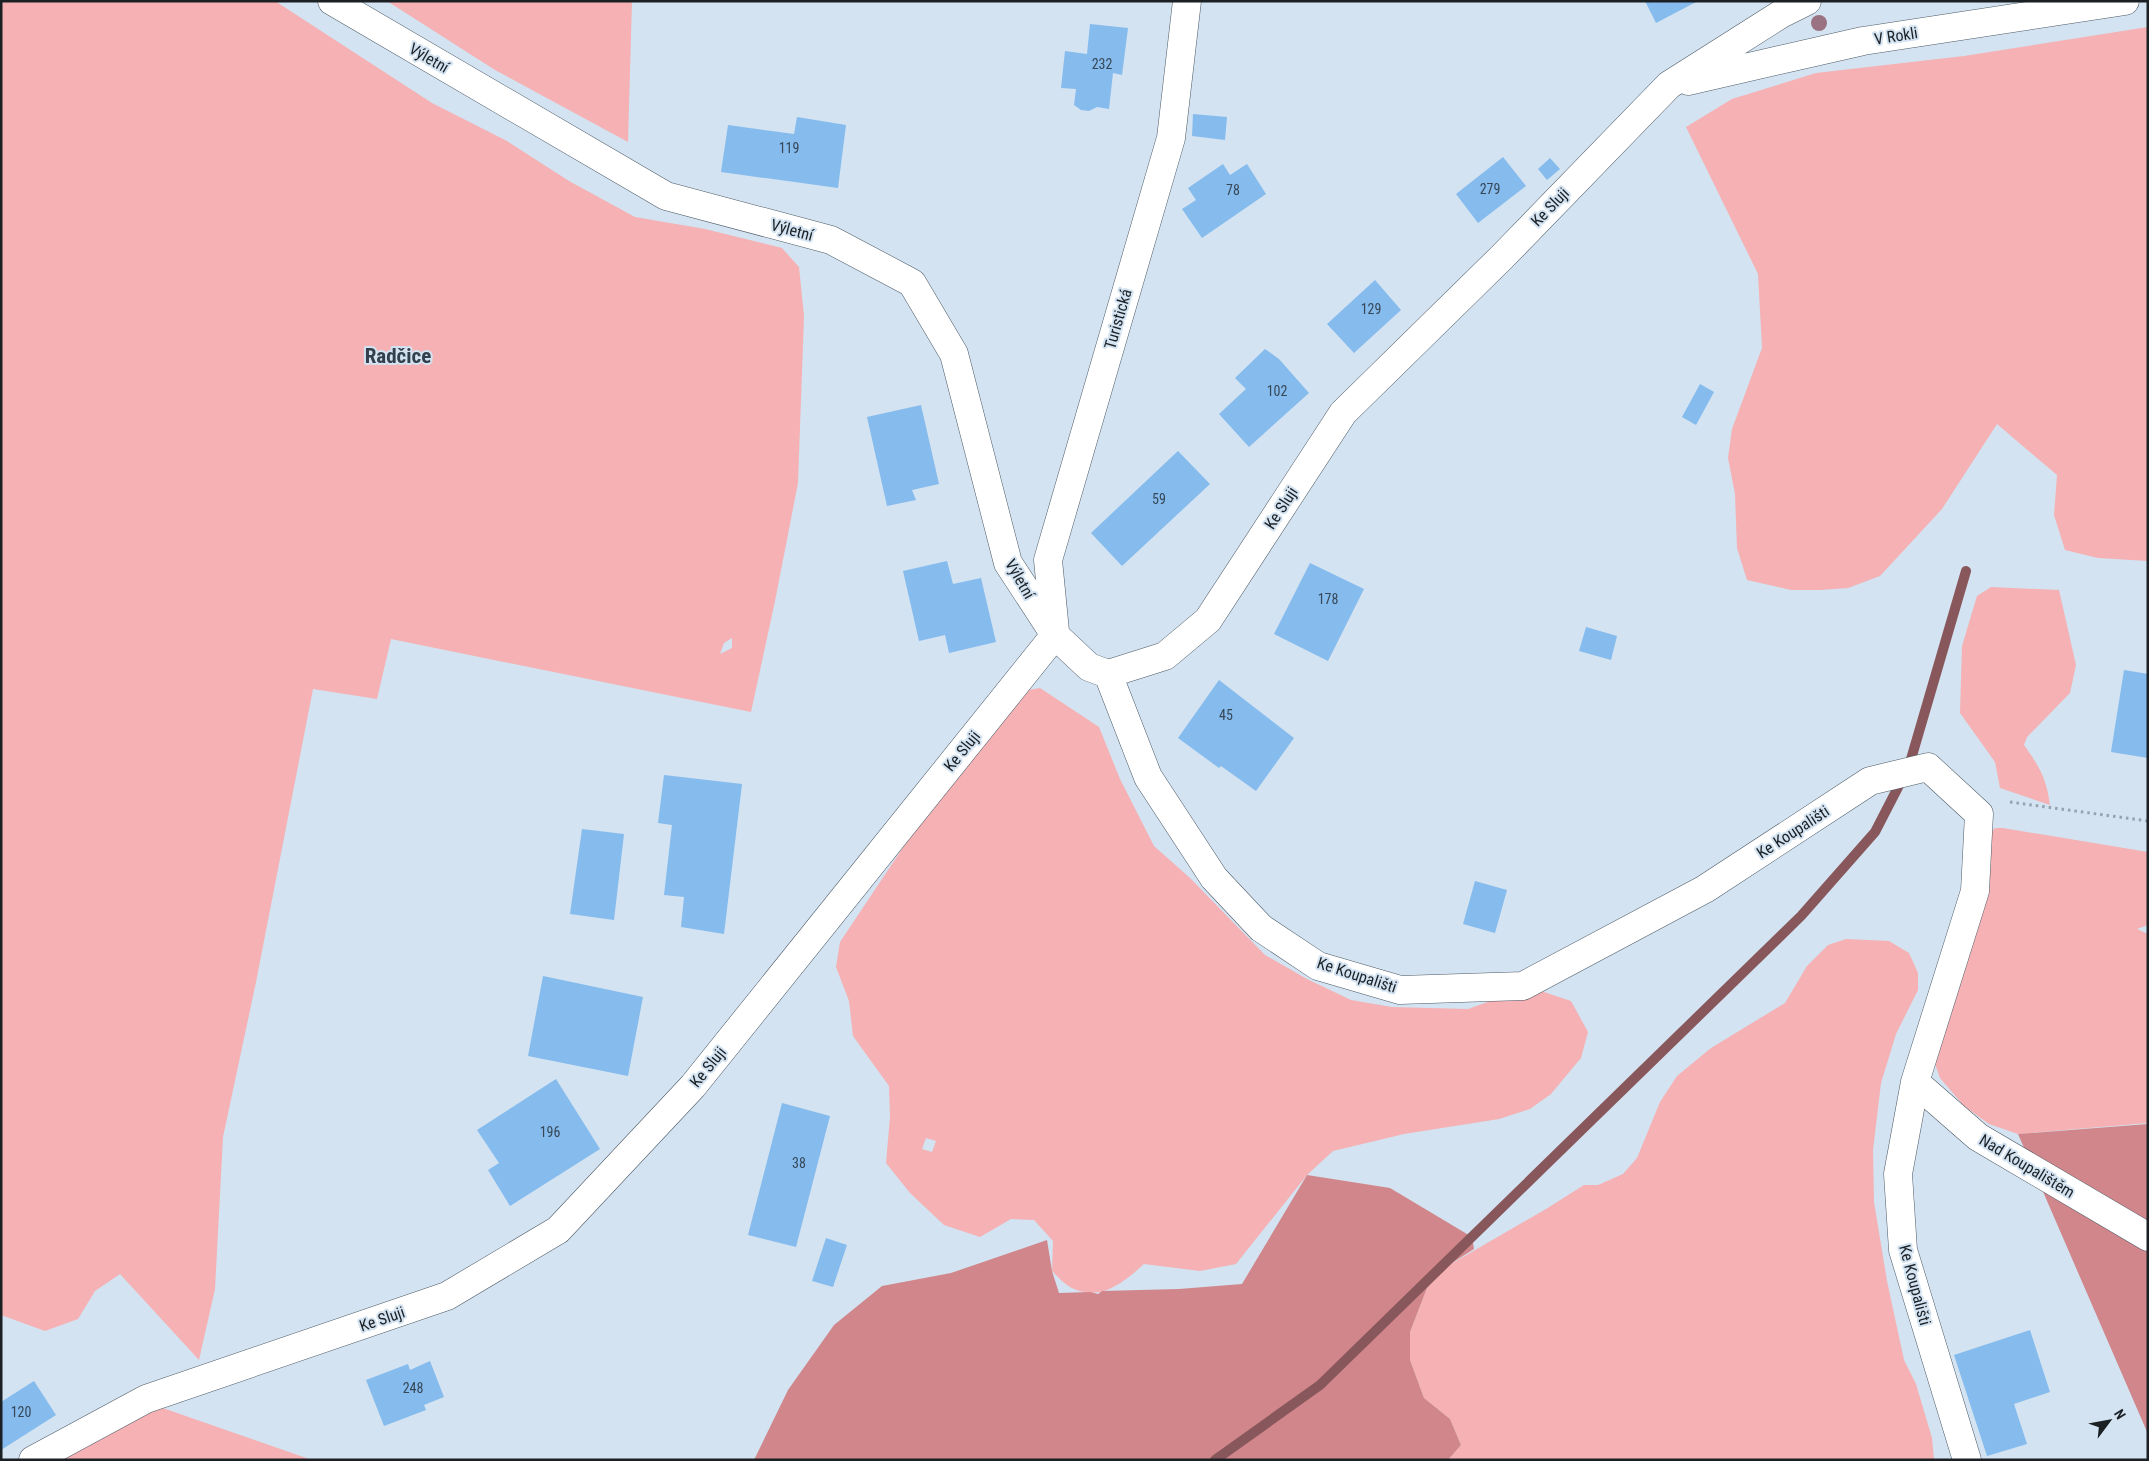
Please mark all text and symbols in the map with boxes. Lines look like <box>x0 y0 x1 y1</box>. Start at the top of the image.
street label: V Rokli <box>1873 23 1919 49</box>
street label: Výletní <box>406 39 453 78</box>
house number: 232 <box>1092 56 1112 72</box>
house number: 119 <box>779 140 799 156</box>
house number: 279 <box>1480 181 1500 197</box>
house number: 78 <box>1226 182 1240 198</box>
street label: Ke Sluji <box>1527 184 1573 230</box>
street label: Výletní <box>769 215 816 245</box>
street label: Turistická <box>1100 287 1136 351</box>
house number: 129 <box>1361 301 1381 317</box>
district label: Radčice <box>365 344 431 368</box>
house number: 102 <box>1267 383 1287 399</box>
street label: Ke Sluji <box>1260 483 1302 533</box>
house number: 59 <box>1152 491 1166 507</box>
street label: Výletní <box>1001 556 1040 603</box>
house number: 178 <box>1318 591 1338 607</box>
house number: 45 <box>1219 707 1233 723</box>
street label: Ke Sluji <box>940 727 984 775</box>
street label: Ke Koupališti <box>1753 802 1833 862</box>
street label: Ke Koupališti <box>1315 953 1399 997</box>
street label: Ke Sluji <box>686 1043 730 1091</box>
house number: 196 <box>540 1124 560 1140</box>
street label: Nad Koupalištěm <box>1976 1130 2078 1202</box>
house number: 38 <box>792 1155 806 1171</box>
street label: Ke Koupališti <box>1895 1243 1935 1327</box>
street label: Ke Sluji <box>357 1302 407 1336</box>
house number: 248 <box>403 1380 423 1396</box>
north arrow <box>2084 1396 2134 1446</box>
house number: 120 <box>11 1404 31 1420</box>
text: N <box>2111 1406 2129 1422</box>

